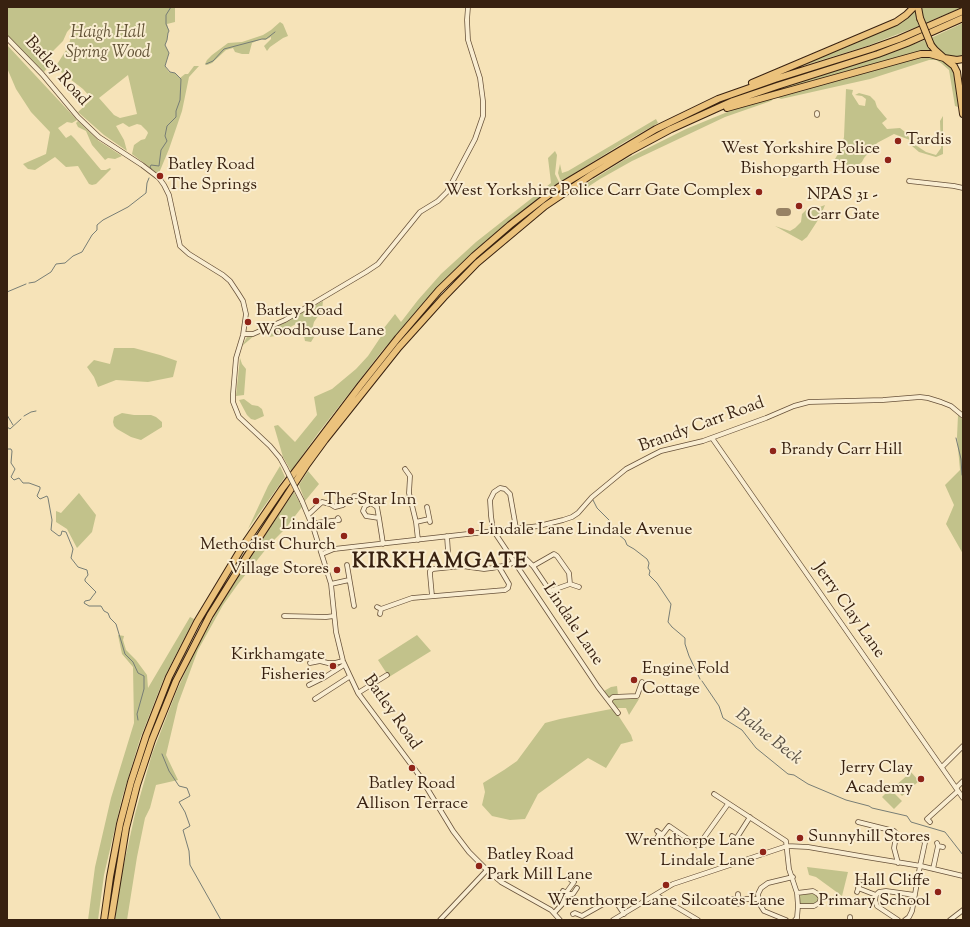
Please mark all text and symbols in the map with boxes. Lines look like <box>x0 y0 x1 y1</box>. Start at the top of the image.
park label: Haigh Hall Spring Wood <box>66 24 150 64</box>
street label: Batley Road <box>19 33 93 111</box>
place label: Tardis <box>906 131 952 151</box>
marker: Tardis <box>893 136 903 146</box>
place label: West Yorkshire Police Bishopgarth House <box>721 140 880 180</box>
marker: West Yorkshire Police Bishopgarth House <box>883 155 893 165</box>
place label: Batley Road The Springs <box>168 156 257 196</box>
marker: Batley Road The Springs <box>155 171 165 181</box>
place label: West Yorkshire Police Carr Gate Complex <box>445 182 751 202</box>
place label: NPAS 31 - Carr Gate <box>807 186 880 226</box>
marker: West Yorkshire Police Carr Gate Complex <box>754 187 764 197</box>
marker: NPAS 31 - Carr Gate <box>794 201 804 211</box>
place label: Batley Road Woodhouse Lane <box>256 302 384 342</box>
marker: Batley Road Woodhouse Lane <box>243 317 253 327</box>
street label: Brandy Carr Road <box>637 394 767 458</box>
place label: Brandy Carr Hill <box>781 441 903 461</box>
marker: Brandy Carr Hill <box>768 446 778 456</box>
place label: The Star Inn <box>324 491 417 511</box>
marker: The Star Inn <box>311 496 321 506</box>
place label: Lindale Methodist Church <box>200 516 336 556</box>
place label: Lindale Lane Lindale Avenue <box>479 521 692 541</box>
marker: Lindale Lane Lindale Avenue <box>466 526 476 536</box>
marker: Lindale Methodist Church <box>339 531 349 541</box>
district label: KIRKHAMGATE <box>352 550 528 576</box>
street label: Jerry Clay Lane <box>808 559 888 663</box>
place label: Village Stores <box>228 560 329 580</box>
marker: Village Stores <box>332 565 342 575</box>
street label: Lindale Lane <box>537 580 607 670</box>
place label: Kirkhamgate Fisheries <box>231 646 325 686</box>
place label: Engine Fold Cottage <box>642 660 729 700</box>
marker: Kirkhamgate Fisheries <box>328 661 338 671</box>
street label: Batley Road <box>358 672 424 754</box>
marker: Engine Fold Cottage <box>629 675 639 685</box>
water label: Balne Beck <box>730 705 806 771</box>
place label: Jerry Clay Academy <box>841 759 913 799</box>
marker: Batley Road Allison Terrace <box>407 763 417 773</box>
marker: Jerry Clay Academy <box>916 774 926 784</box>
place label: Batley Road Allison Terrace <box>356 775 468 815</box>
place label: Sunnyhill Stores <box>808 828 930 848</box>
place label: Wrenthorpe Lane Lindale Lane <box>625 832 755 872</box>
marker: Sunnyhill Stores <box>795 833 805 843</box>
place label: Batley Road Park Mill Lane <box>487 846 593 886</box>
marker: Wrenthorpe Lane Lindale Lane <box>758 847 768 857</box>
marker: Batley Road Park Mill Lane <box>474 861 484 871</box>
place label: Hall Cliffe Primary School <box>819 872 930 912</box>
marker: Wrenthorpe Lane Silcoates Lane <box>661 880 671 890</box>
marker: Hall Cliffe Primary School <box>933 887 943 897</box>
place label: Wrenthorpe Lane Silcoates Lane <box>547 892 785 912</box>

